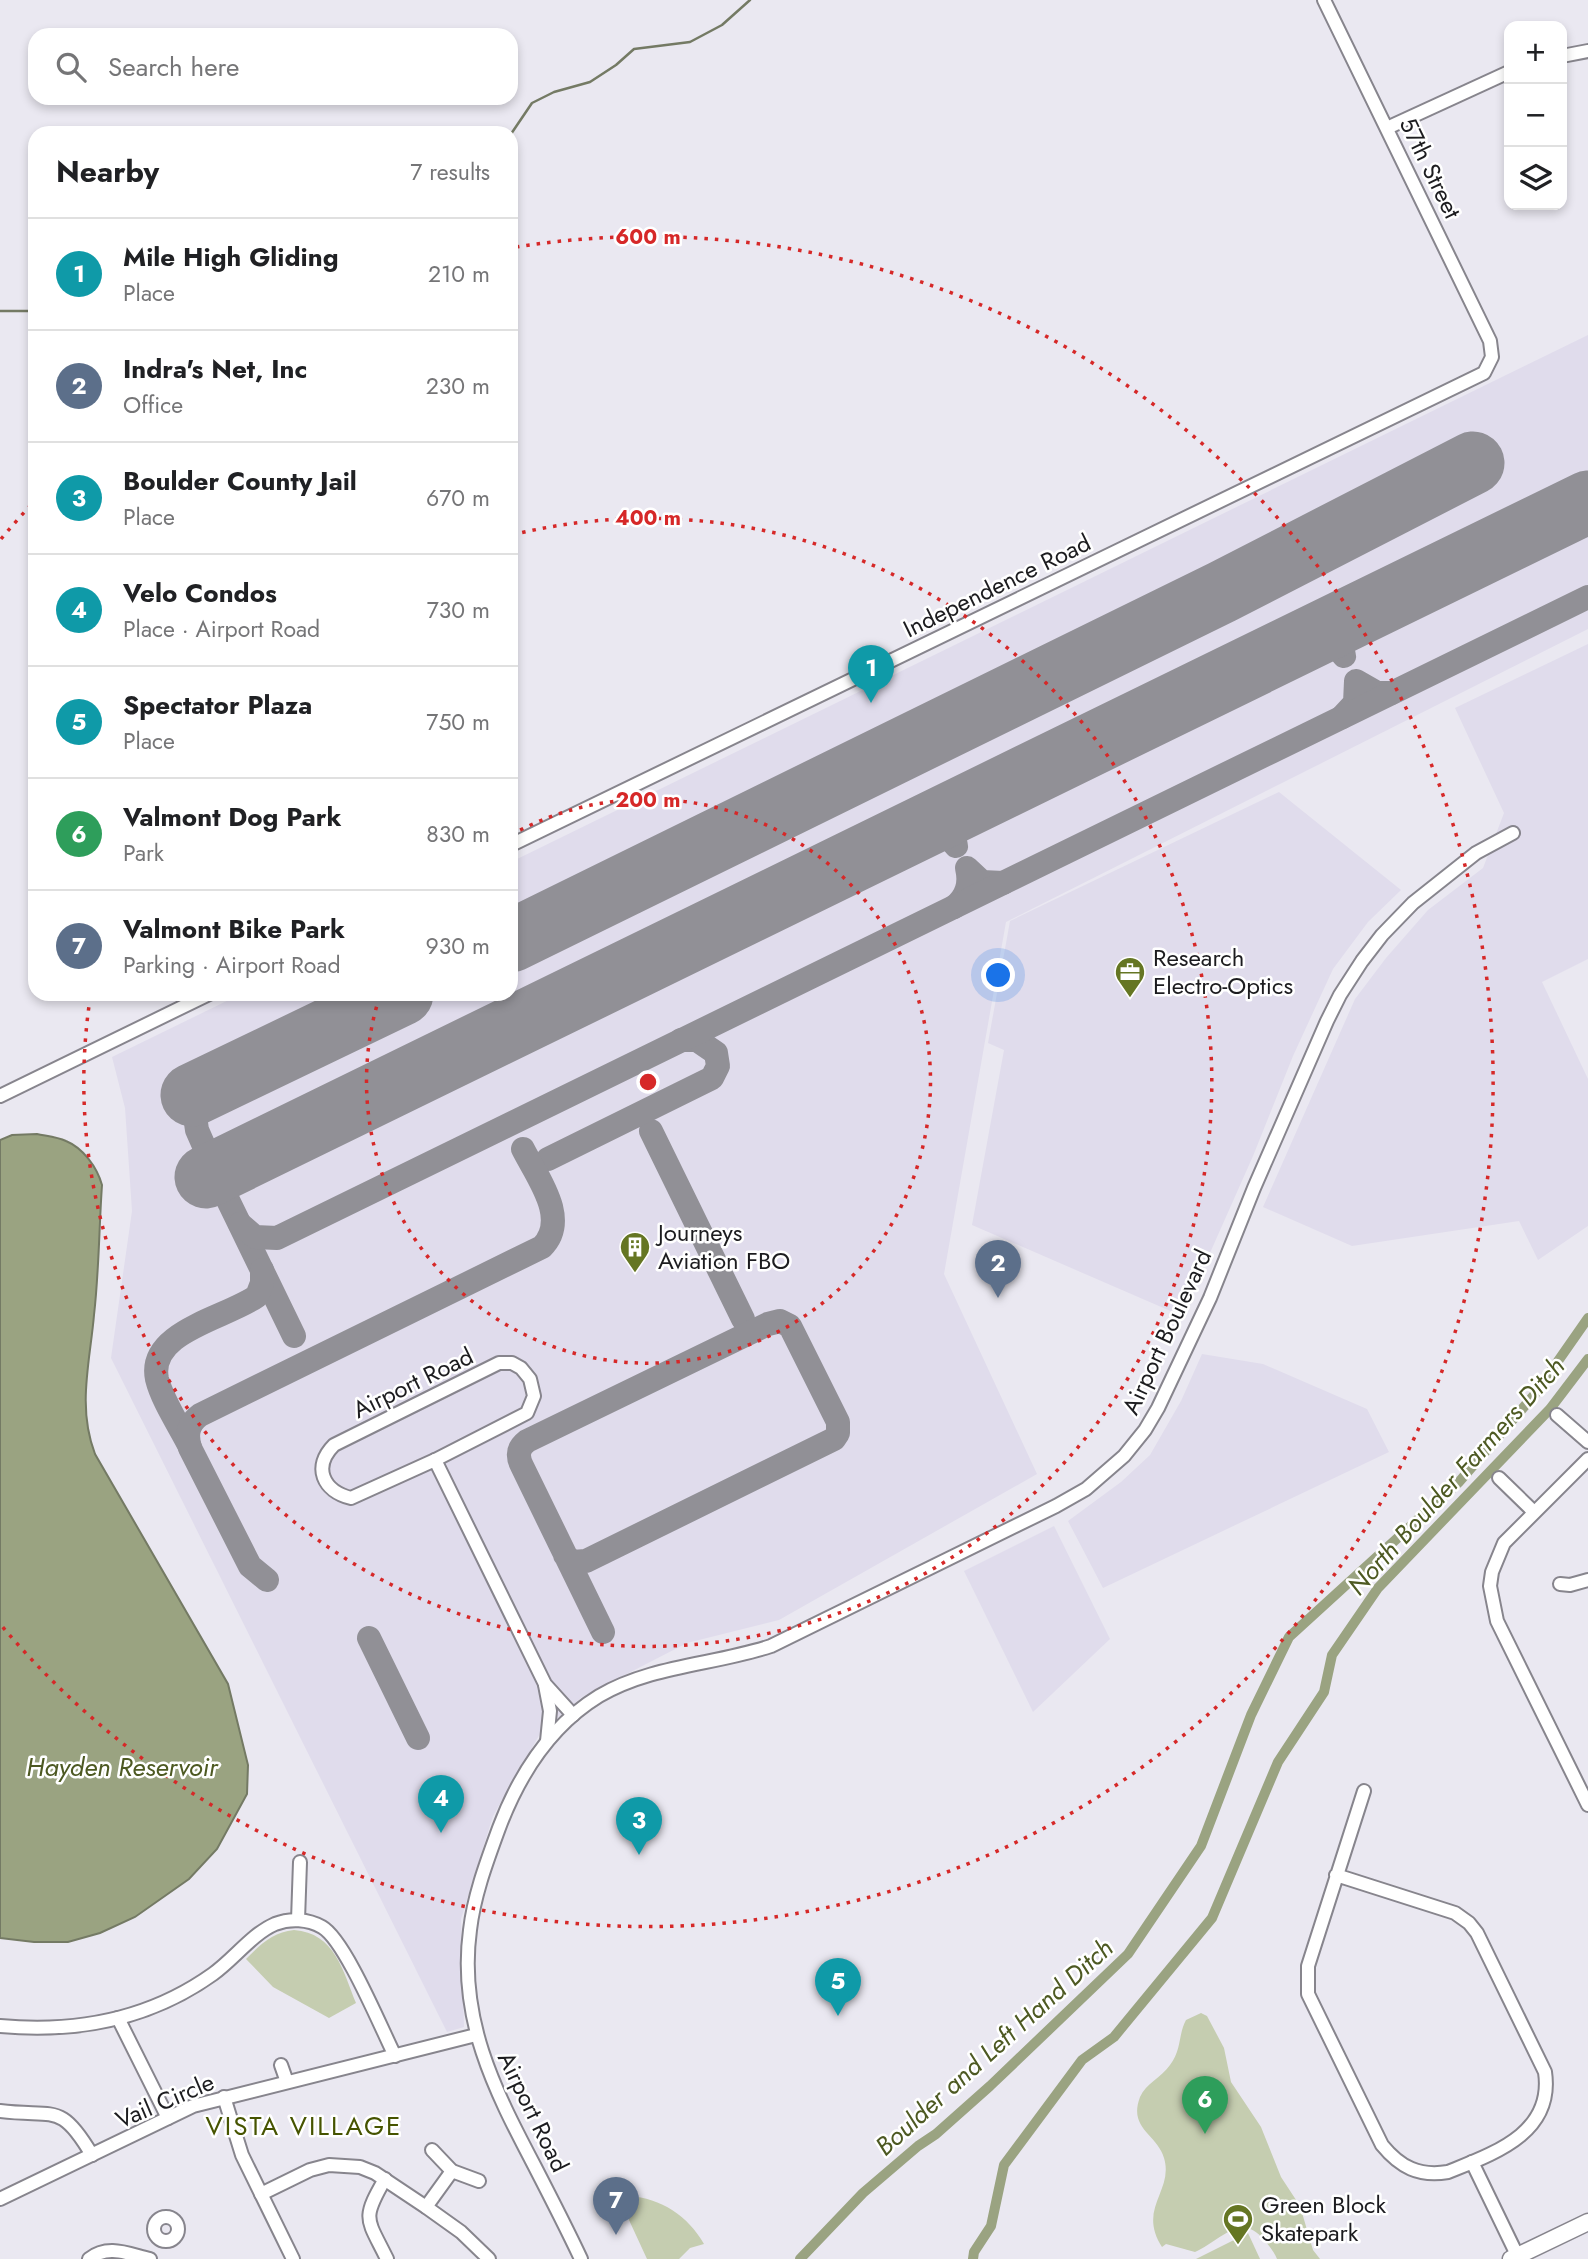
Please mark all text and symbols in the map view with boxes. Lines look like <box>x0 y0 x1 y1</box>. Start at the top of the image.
map controls <box>1504 21 1567 210</box>
button: + <box>1504 21 1567 84</box>
search box <box>28 28 518 105</box>
icon: search <box>52 48 90 86</box>
text: Search here <box>108 48 240 86</box>
button: − <box>1504 84 1567 147</box>
street label: 57th Street <box>1391 111 1470 225</box>
button: layers <box>1504 147 1567 210</box>
text: Nearby <box>56 150 159 193</box>
text: 7 results <box>410 155 490 189</box>
text: 600 m <box>615 222 681 252</box>
text: Mile High Gliding <box>123 238 339 276</box>
text: 1 <box>73 257 85 291</box>
text: 210 m <box>428 257 490 291</box>
text: Place <box>123 276 175 310</box>
text: Indra's Net, Inc <box>123 350 307 388</box>
text: 2 <box>71 369 87 403</box>
text: 230 m <box>426 369 490 403</box>
text: Office <box>123 388 183 422</box>
text: Boulder County Jail <box>123 462 357 500</box>
text: 3 <box>72 481 86 515</box>
text: 670 m <box>426 481 490 515</box>
text: Place <box>123 500 175 534</box>
text: 400 m <box>615 503 681 533</box>
street label: Independence Road <box>897 525 1096 646</box>
text: Velo Condos <box>123 574 277 612</box>
text: 4 <box>71 593 87 627</box>
text: 730 m <box>427 593 490 627</box>
text: Place · Airport Road <box>123 612 320 646</box>
pin: 1 <box>848 645 894 703</box>
text: Spectator Plaza <box>123 686 312 724</box>
text: 5 <box>72 705 86 739</box>
text: 750 m <box>426 705 490 739</box>
text: Place <box>123 724 175 758</box>
text: 200 m <box>615 785 681 815</box>
text: Valmont Dog Park <box>123 798 341 836</box>
text: 6 <box>71 817 87 851</box>
text: 830 m <box>426 817 490 851</box>
text: Park <box>123 836 164 870</box>
text: Valmont Bike Park <box>123 910 345 948</box>
text: 7 <box>72 929 86 963</box>
text: 930 m <box>426 929 490 963</box>
place label: Research Electro-Optics <box>1153 940 1293 1003</box>
text: Parking · Airport Road <box>123 948 341 982</box>
office icon: Research Electro-Optics <box>1113 955 1147 999</box>
your location <box>981 958 1015 992</box>
centre of rings <box>636 1070 660 1094</box>
place label: Journeys Aviation FBO <box>655 1215 790 1278</box>
building icon: Journeys Aviation FBO <box>618 1230 652 1274</box>
pin: 2 <box>975 1240 1021 1298</box>
street label: Airport Boulevard <box>1113 1243 1220 1420</box>
street label: Airport Road <box>347 1338 479 1427</box>
water label: North Boulder Farmers Ditch <box>1338 1348 1574 1604</box>
water label: Hayden Reservoir <box>26 1748 219 1786</box>
pin: 4 <box>418 1775 464 1833</box>
pin: 3 <box>616 1797 662 1855</box>
water label: Boulder and Left Hand Ditch <box>866 1930 1122 2164</box>
pin: 5 <box>815 1958 861 2016</box>
street label: Airport Road <box>489 2046 578 2178</box>
street label: Vail Circle <box>110 2064 219 2137</box>
pin: 6 <box>1182 2076 1228 2134</box>
district label: VISTA VILLAGE <box>206 2107 402 2145</box>
pin: 7 <box>593 2177 639 2235</box>
place label: Green Block Skatepark <box>1261 2187 1386 2250</box>
sports icon: Green Block Skatepark <box>1221 2202 1255 2246</box>

